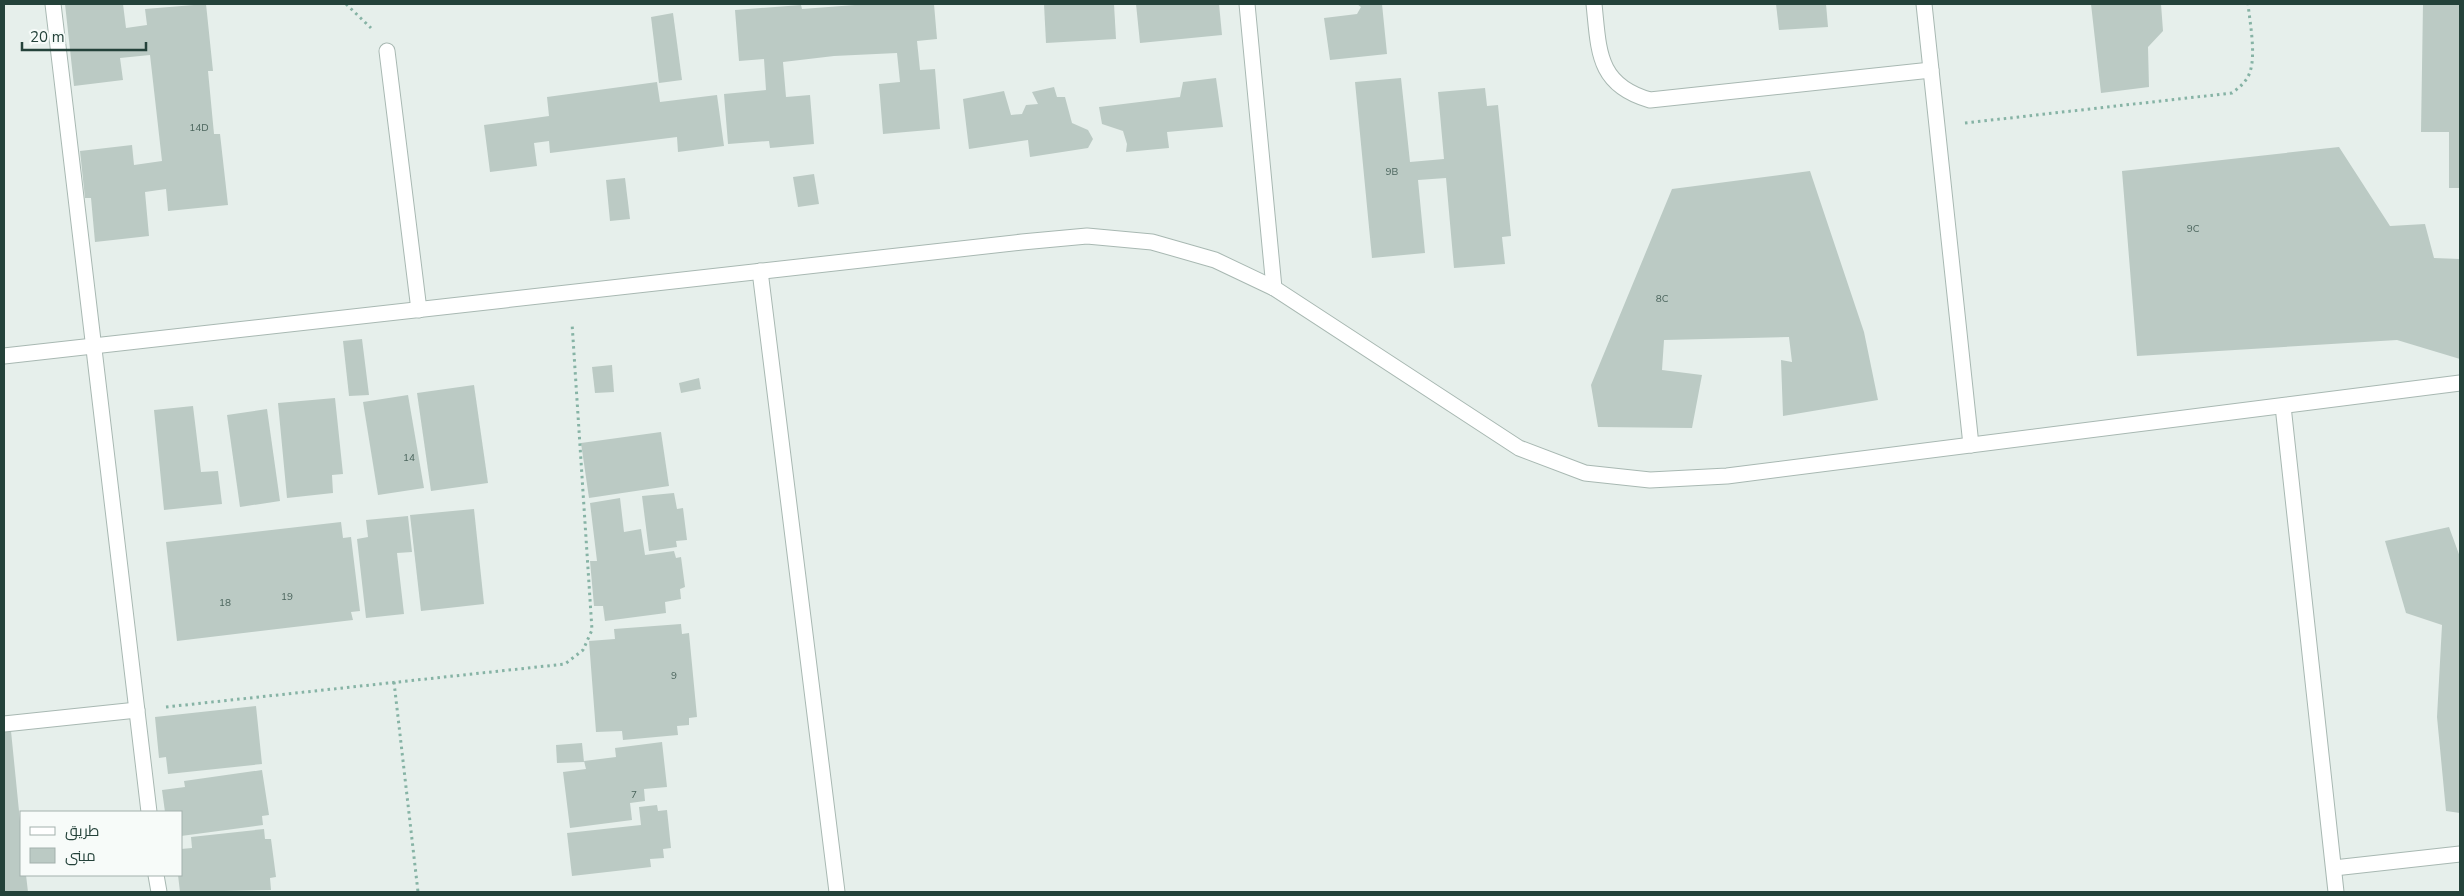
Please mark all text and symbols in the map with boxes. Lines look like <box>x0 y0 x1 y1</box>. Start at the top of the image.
scale bar <box>22 20 146 52</box>
text: 20 m <box>30 27 65 47</box>
house number: 14D <box>189 121 209 135</box>
house number: 9B <box>1386 165 1399 179</box>
house number: 9C <box>2187 222 2200 236</box>
house number: 8C <box>1656 292 1669 306</box>
house number: 14 <box>403 451 415 465</box>
house number: 19 <box>281 590 293 604</box>
house number: 18 <box>219 596 231 610</box>
house number: 9 <box>671 669 677 683</box>
house number: 7 <box>631 788 637 802</box>
legend <box>20 811 182 876</box>
text: طريق <box>65 821 99 841</box>
text: مبنى <box>65 846 96 866</box>

